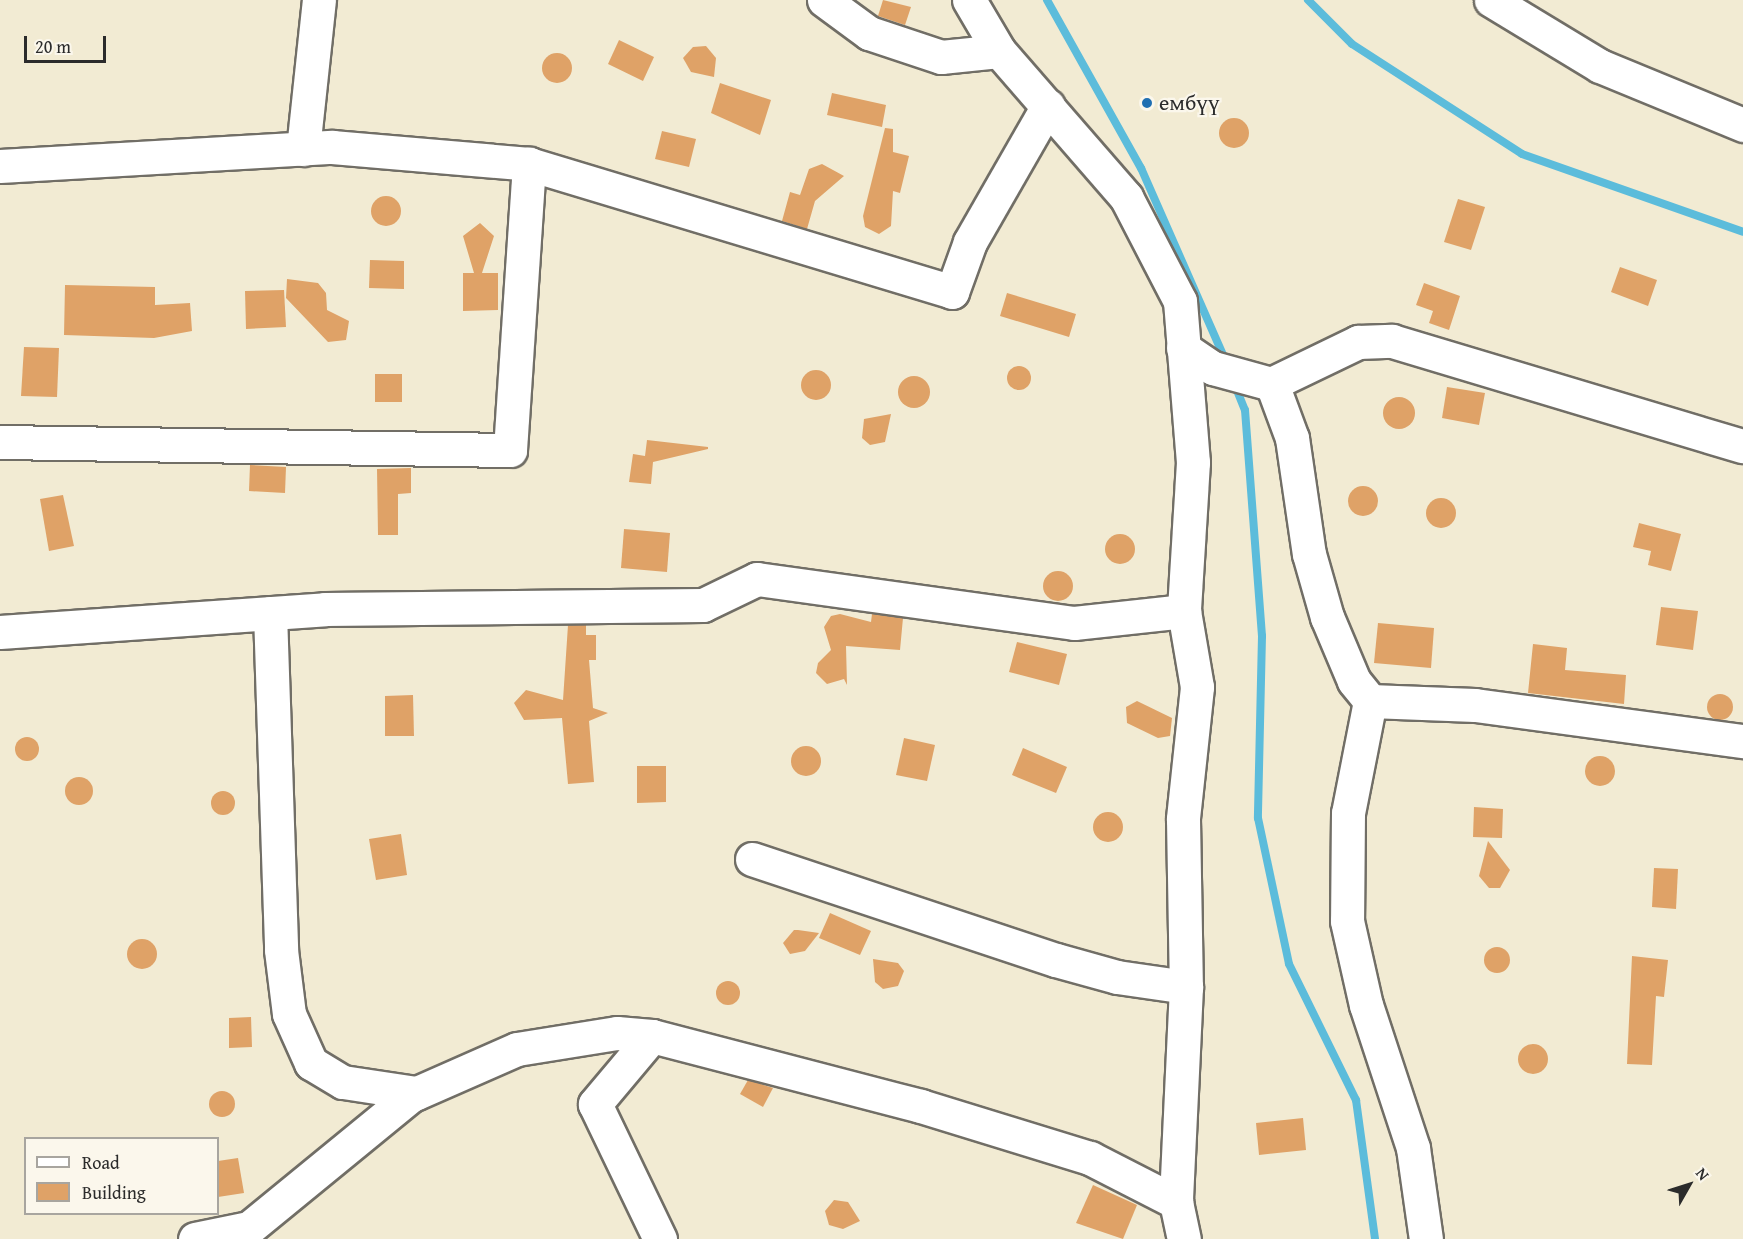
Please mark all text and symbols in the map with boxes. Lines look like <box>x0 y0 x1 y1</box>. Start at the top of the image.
scale bar <box>27 24 110 62</box>
text: 20 m <box>35 33 71 60</box>
place label: ембүү <box>1159 90 1219 116</box>
marker: ембүү <box>1140 96 1154 110</box>
legend <box>24 1137 219 1215</box>
text: Road <box>82 1149 120 1176</box>
north arrow <box>1659 1155 1719 1215</box>
text: N <box>1690 1162 1716 1185</box>
text: Building <box>82 1179 146 1206</box>

